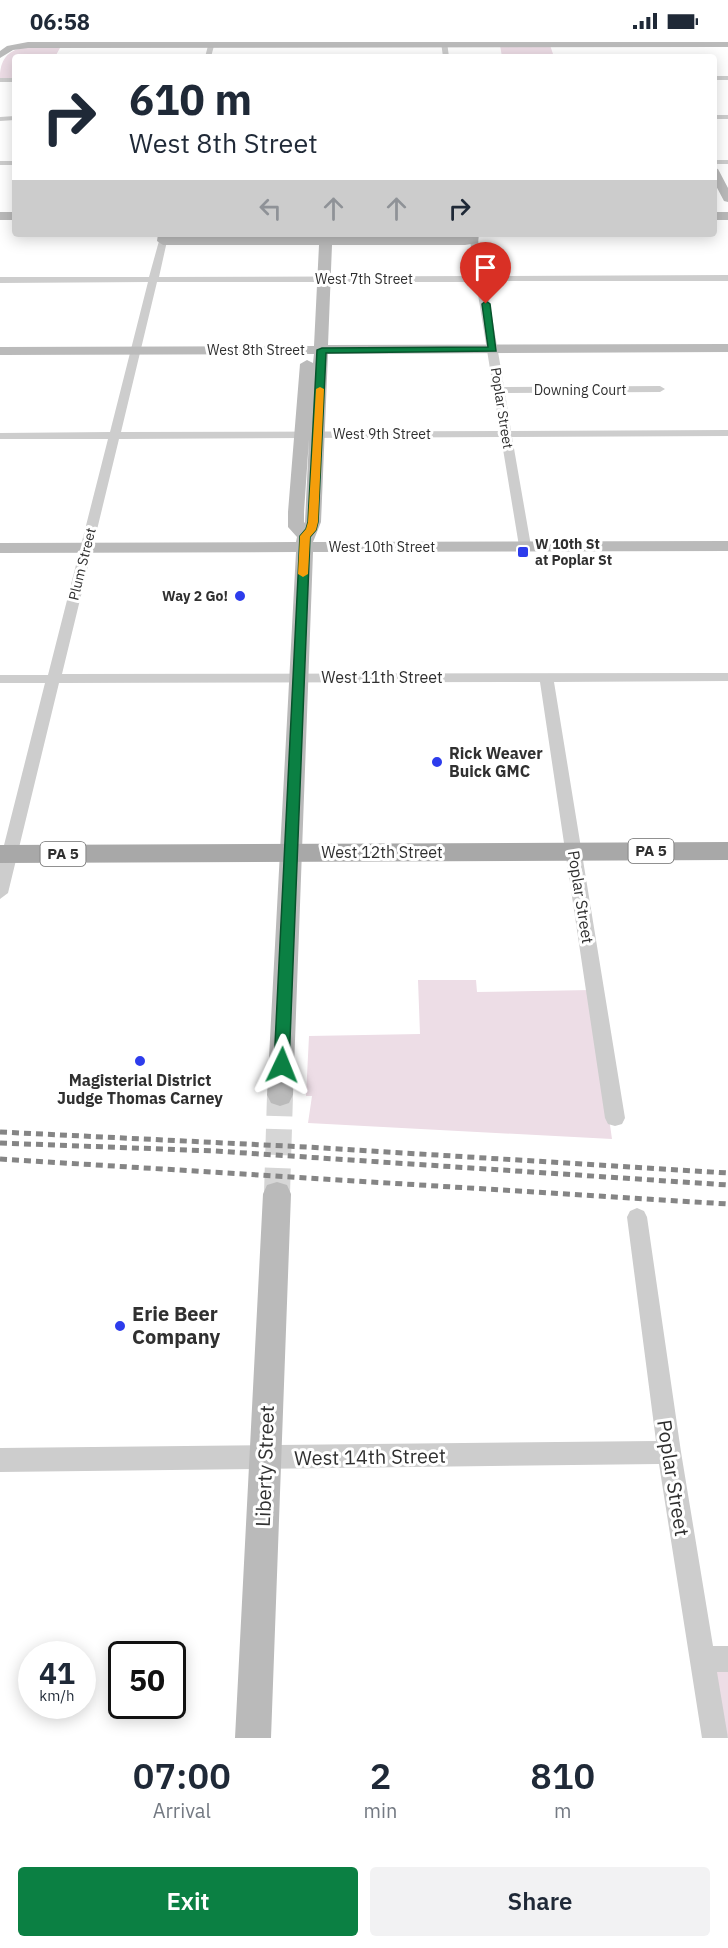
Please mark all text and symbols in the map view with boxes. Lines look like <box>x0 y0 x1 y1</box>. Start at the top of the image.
text: 06:58 <box>30 7 90 36</box>
text: 610 m <box>129 72 252 127</box>
icon: right <box>30 78 108 156</box>
text: West 8th Street <box>129 125 318 160</box>
icon: left <box>254 192 287 225</box>
icon: ahead <box>317 192 350 225</box>
icon: ahead <box>380 192 413 225</box>
icon: right <box>443 192 476 225</box>
pin <box>460 242 511 304</box>
icon: arrive <box>469 251 502 284</box>
street label: West 7th Street <box>315 270 413 288</box>
street label: West 8th Street <box>207 341 305 359</box>
street label: Poplar Street <box>487 366 517 450</box>
street label: Downing Court <box>534 381 626 399</box>
street label: West 9th Street <box>333 425 431 443</box>
street label: Plum Street <box>64 526 100 602</box>
place label: W 10th St at Poplar St <box>535 535 612 569</box>
street label: West 10th Street <box>329 538 435 556</box>
marker: W 10th St at Poplar St <box>516 545 530 559</box>
place label: Way 2 Go! <box>162 587 228 605</box>
marker: Way 2 Go! <box>233 589 247 603</box>
street label: West 11th Street <box>321 667 443 687</box>
place label: Rick Weaver Buick GMC <box>449 743 543 781</box>
marker: Rick Weaver Buick GMC <box>430 755 444 769</box>
road number: PA 5 <box>628 839 674 863</box>
road number: PA 5 <box>40 842 86 866</box>
street label: West 12th Street <box>321 842 443 862</box>
street label: Poplar Street <box>564 849 598 945</box>
position arrow <box>250 1033 314 1097</box>
marker: Magisterial District Judge Thomas Carney <box>133 1054 147 1068</box>
place label: Magisterial District Judge Thomas Carney <box>57 1070 223 1108</box>
place label: Erie Beer Company <box>132 1300 220 1350</box>
marker: Erie Beer Company <box>113 1319 127 1333</box>
street label: Liberty Street <box>249 1405 280 1527</box>
street label: Poplar Street <box>651 1418 696 1538</box>
street label: West 14th Street <box>294 1442 446 1471</box>
speed limit sign: 50 <box>108 1641 186 1719</box>
text: 41 <box>39 1653 75 1692</box>
text: km/h <box>39 1686 75 1705</box>
text: 07:00 <box>133 1752 231 1799</box>
text: 2 <box>370 1752 391 1799</box>
text: 810 <box>530 1752 595 1799</box>
text: Arrival <box>153 1797 211 1824</box>
text: min <box>364 1797 397 1824</box>
text: m <box>554 1797 571 1824</box>
button: Exit <box>18 1867 358 1936</box>
button: Share <box>370 1867 710 1936</box>

